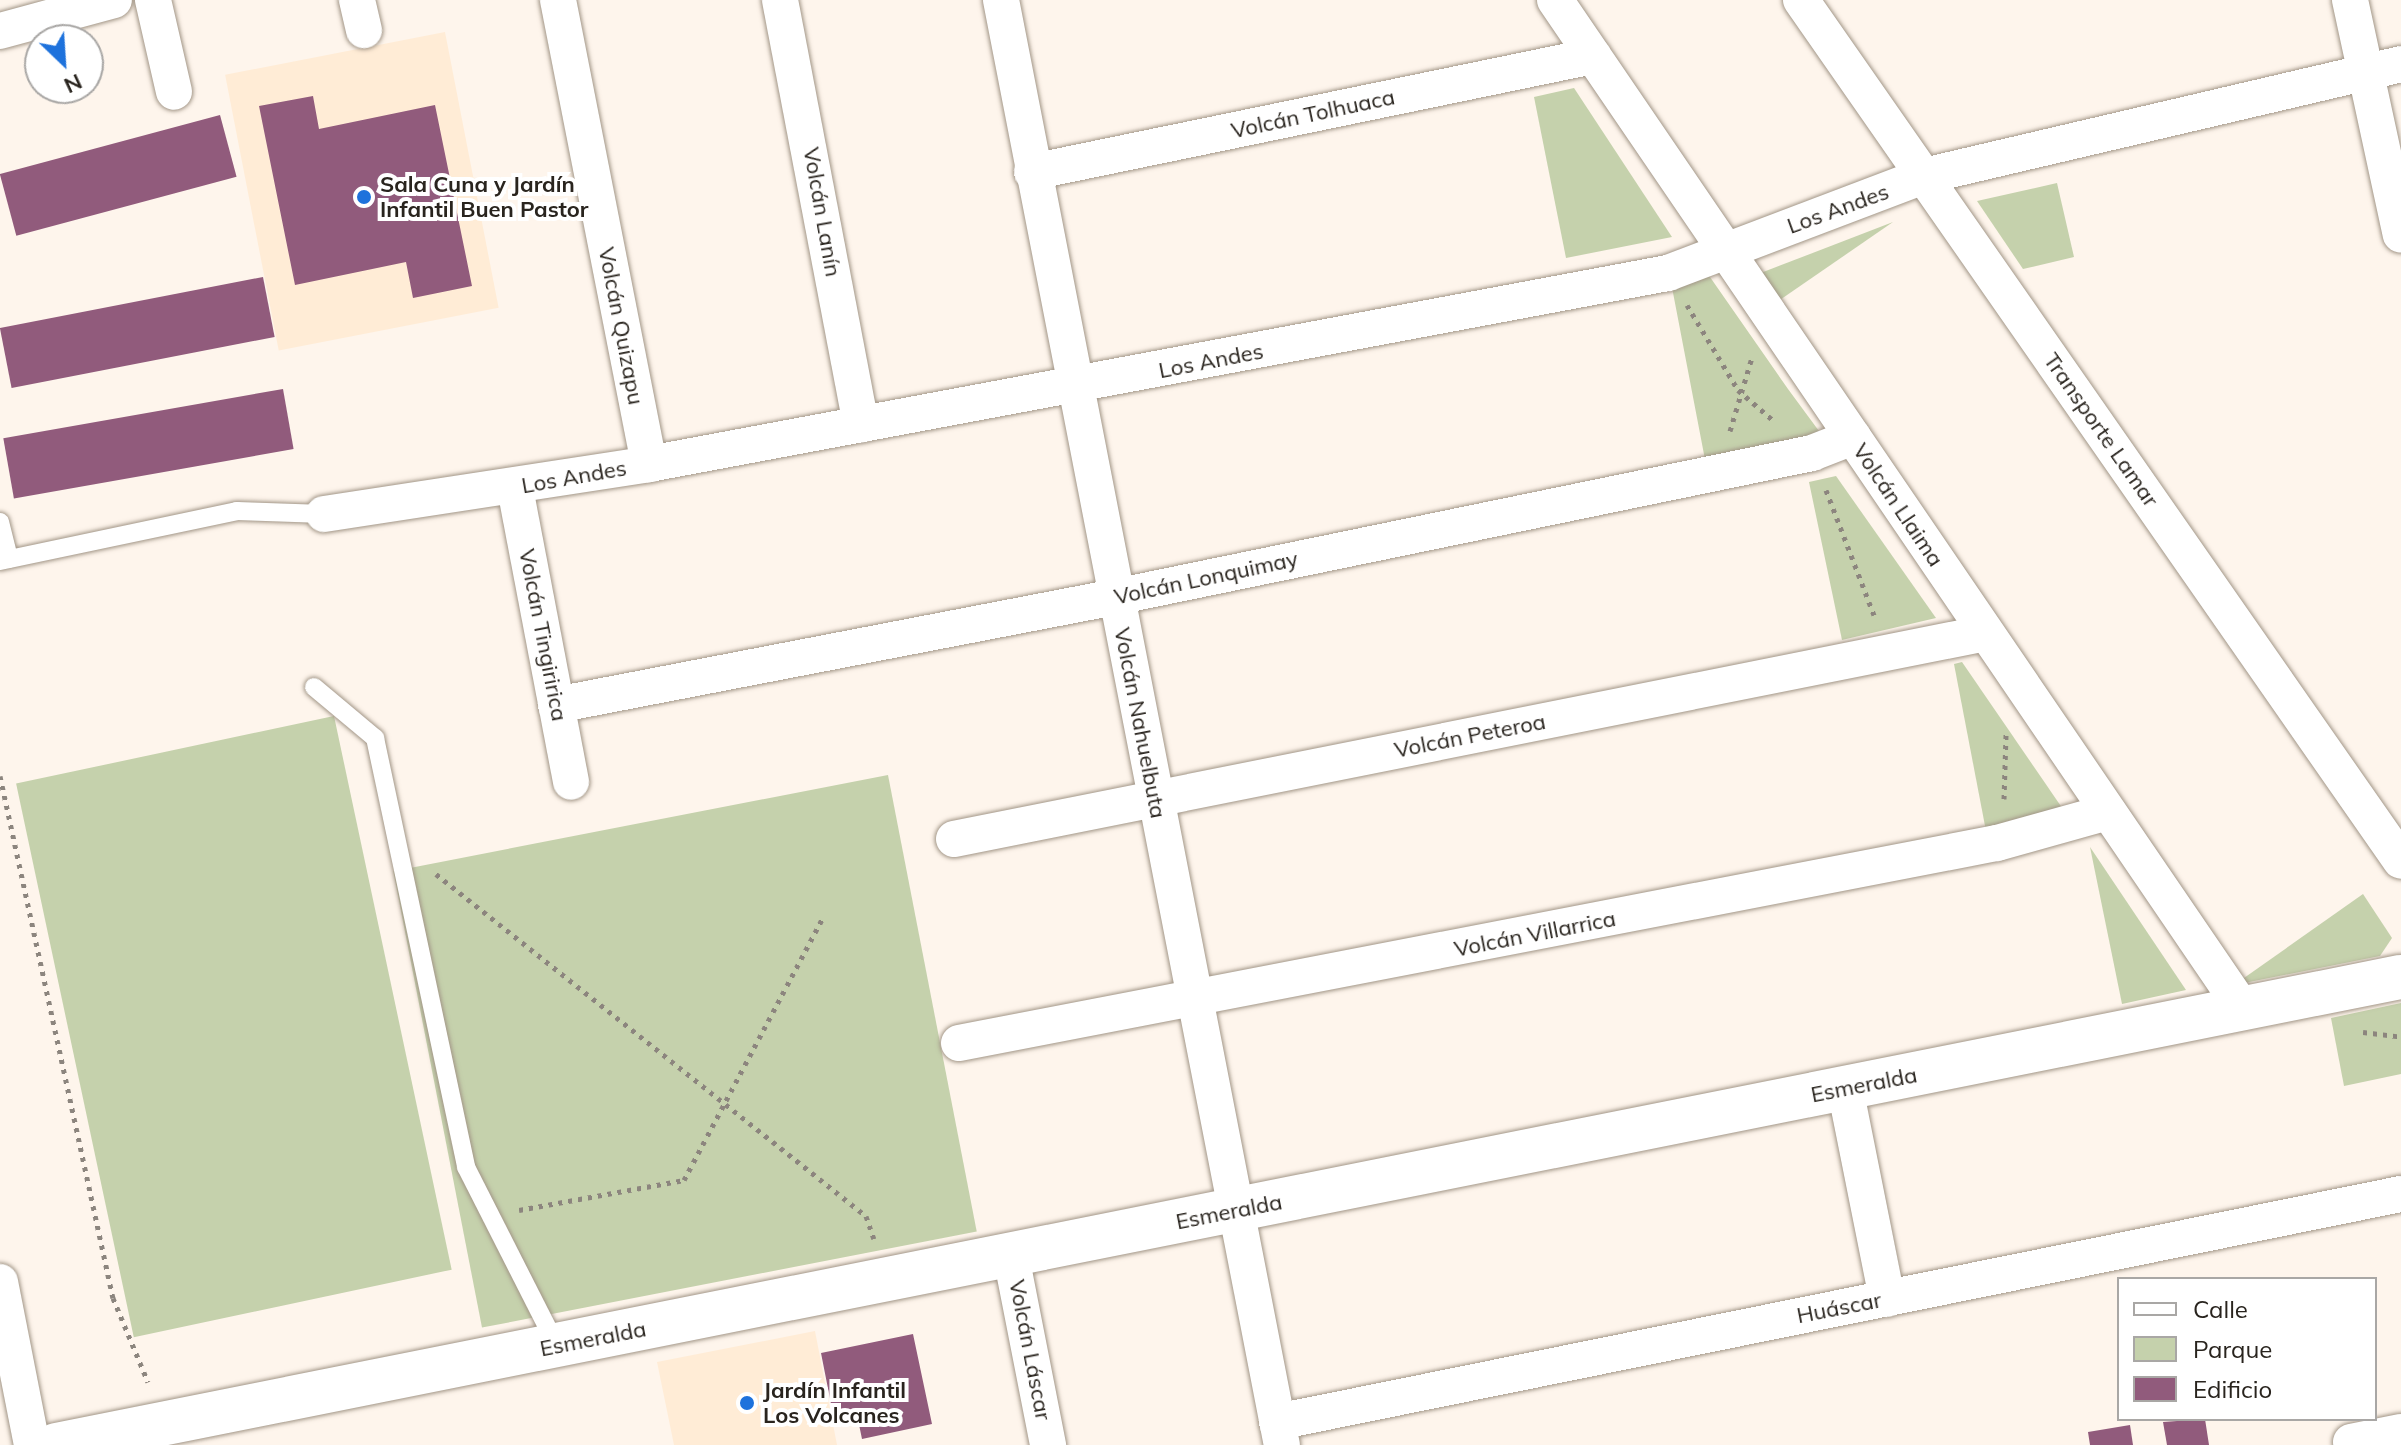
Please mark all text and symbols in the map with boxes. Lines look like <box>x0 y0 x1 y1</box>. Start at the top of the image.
north arrow <box>24 24 104 104</box>
text: N <box>60 68 87 100</box>
street label: Volcán Tolhuaca <box>1229 84 1397 144</box>
street label: Volcán Lanín <box>798 145 846 279</box>
place label: Sala Cuna y Jardín Infantil Buen Pastor <box>380 171 588 222</box>
street label: Los Andes <box>1784 178 1892 240</box>
marker: Sala Cuna y Jardín Infantil Buen Pastor <box>355 188 373 206</box>
street label: Volcán Quizapu <box>593 245 649 407</box>
street label: Los Andes <box>1156 338 1266 384</box>
street label: Transporte Lamar <box>2038 348 2164 512</box>
street label: Volcán Llaima <box>1847 438 1949 572</box>
street label: Los Andes <box>519 455 629 499</box>
street label: Volcán Lonquimay <box>1112 546 1300 610</box>
street label: Volcán Tingiririca <box>513 547 573 723</box>
street label: Volcán Nahuelbuta <box>1109 625 1171 821</box>
street label: Volcán Peteroa <box>1392 708 1548 764</box>
street label: Volcán Villarrica <box>1452 905 1618 963</box>
street label: Esmeralda <box>1809 1062 1919 1108</box>
street label: Esmeralda <box>1174 1189 1284 1235</box>
street label: Volcán Láscar <box>1003 1277 1057 1423</box>
legend <box>2117 1277 2377 1421</box>
street label: Huáscar <box>1794 1287 1884 1329</box>
text: Calle <box>2193 1294 2248 1324</box>
street label: Esmeralda <box>538 1316 648 1362</box>
text: Parque <box>2193 1334 2272 1364</box>
text: Edificio <box>2193 1374 2272 1404</box>
place label: Jardín Infantil Los Volcanes <box>763 1377 906 1428</box>
marker: Jardín Infantil Los Volcanes <box>738 1394 756 1412</box>

